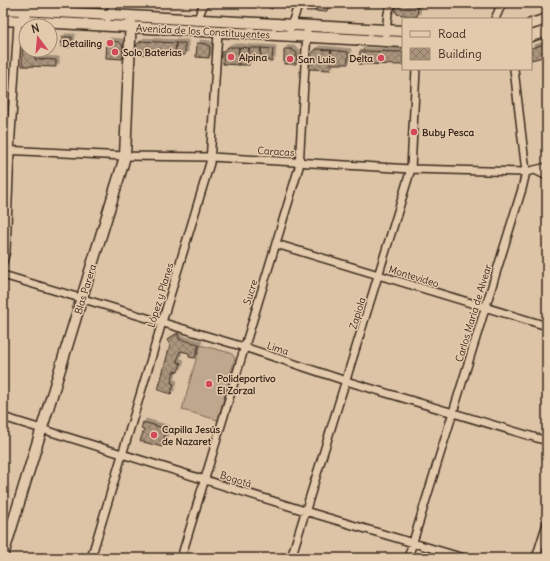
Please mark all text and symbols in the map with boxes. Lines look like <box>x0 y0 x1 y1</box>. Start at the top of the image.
north arrow <box>18 18 58 58</box>
legend <box>402 18 532 70</box>
text: N <box>30 21 41 36</box>
street label: Avenida de los Constituyentes <box>136 21 271 42</box>
text: Road <box>438 26 466 41</box>
place label: Detailing <box>62 37 102 50</box>
marker: Detailing <box>105 38 115 48</box>
place label: Solo Baterias <box>123 46 182 59</box>
text: Building <box>438 46 482 61</box>
marker: Solo Baterias <box>110 47 120 57</box>
place label: Alpina <box>239 51 267 64</box>
marker: Alpina <box>226 52 236 62</box>
place label: Delta <box>349 52 373 65</box>
place label: San Luis <box>298 53 336 66</box>
marker: Delta <box>376 53 386 63</box>
marker: San Luis <box>285 54 295 64</box>
place label: Buby Pesca <box>422 126 475 139</box>
marker: Buby Pesca <box>409 127 419 137</box>
street label: Caracas <box>257 144 295 159</box>
street label: López y Planes <box>144 261 177 329</box>
street label: Blas Parera <box>72 262 99 316</box>
street label: Montevideo <box>387 263 441 290</box>
street label: Carlos María de Alvear <box>452 263 495 364</box>
street label: Sucre <box>241 278 260 306</box>
street label: Zapiola <box>346 295 369 331</box>
street label: Lima <box>265 339 291 358</box>
place label: Polideportivo El Zorzal <box>217 372 276 397</box>
marker: Polideportivo El Zorzal <box>204 379 214 389</box>
place label: Capilla Jesús de Nazaret <box>162 423 221 448</box>
marker: Capilla Jesús de Nazaret <box>149 430 159 440</box>
street label: Bogotá <box>218 469 254 491</box>

